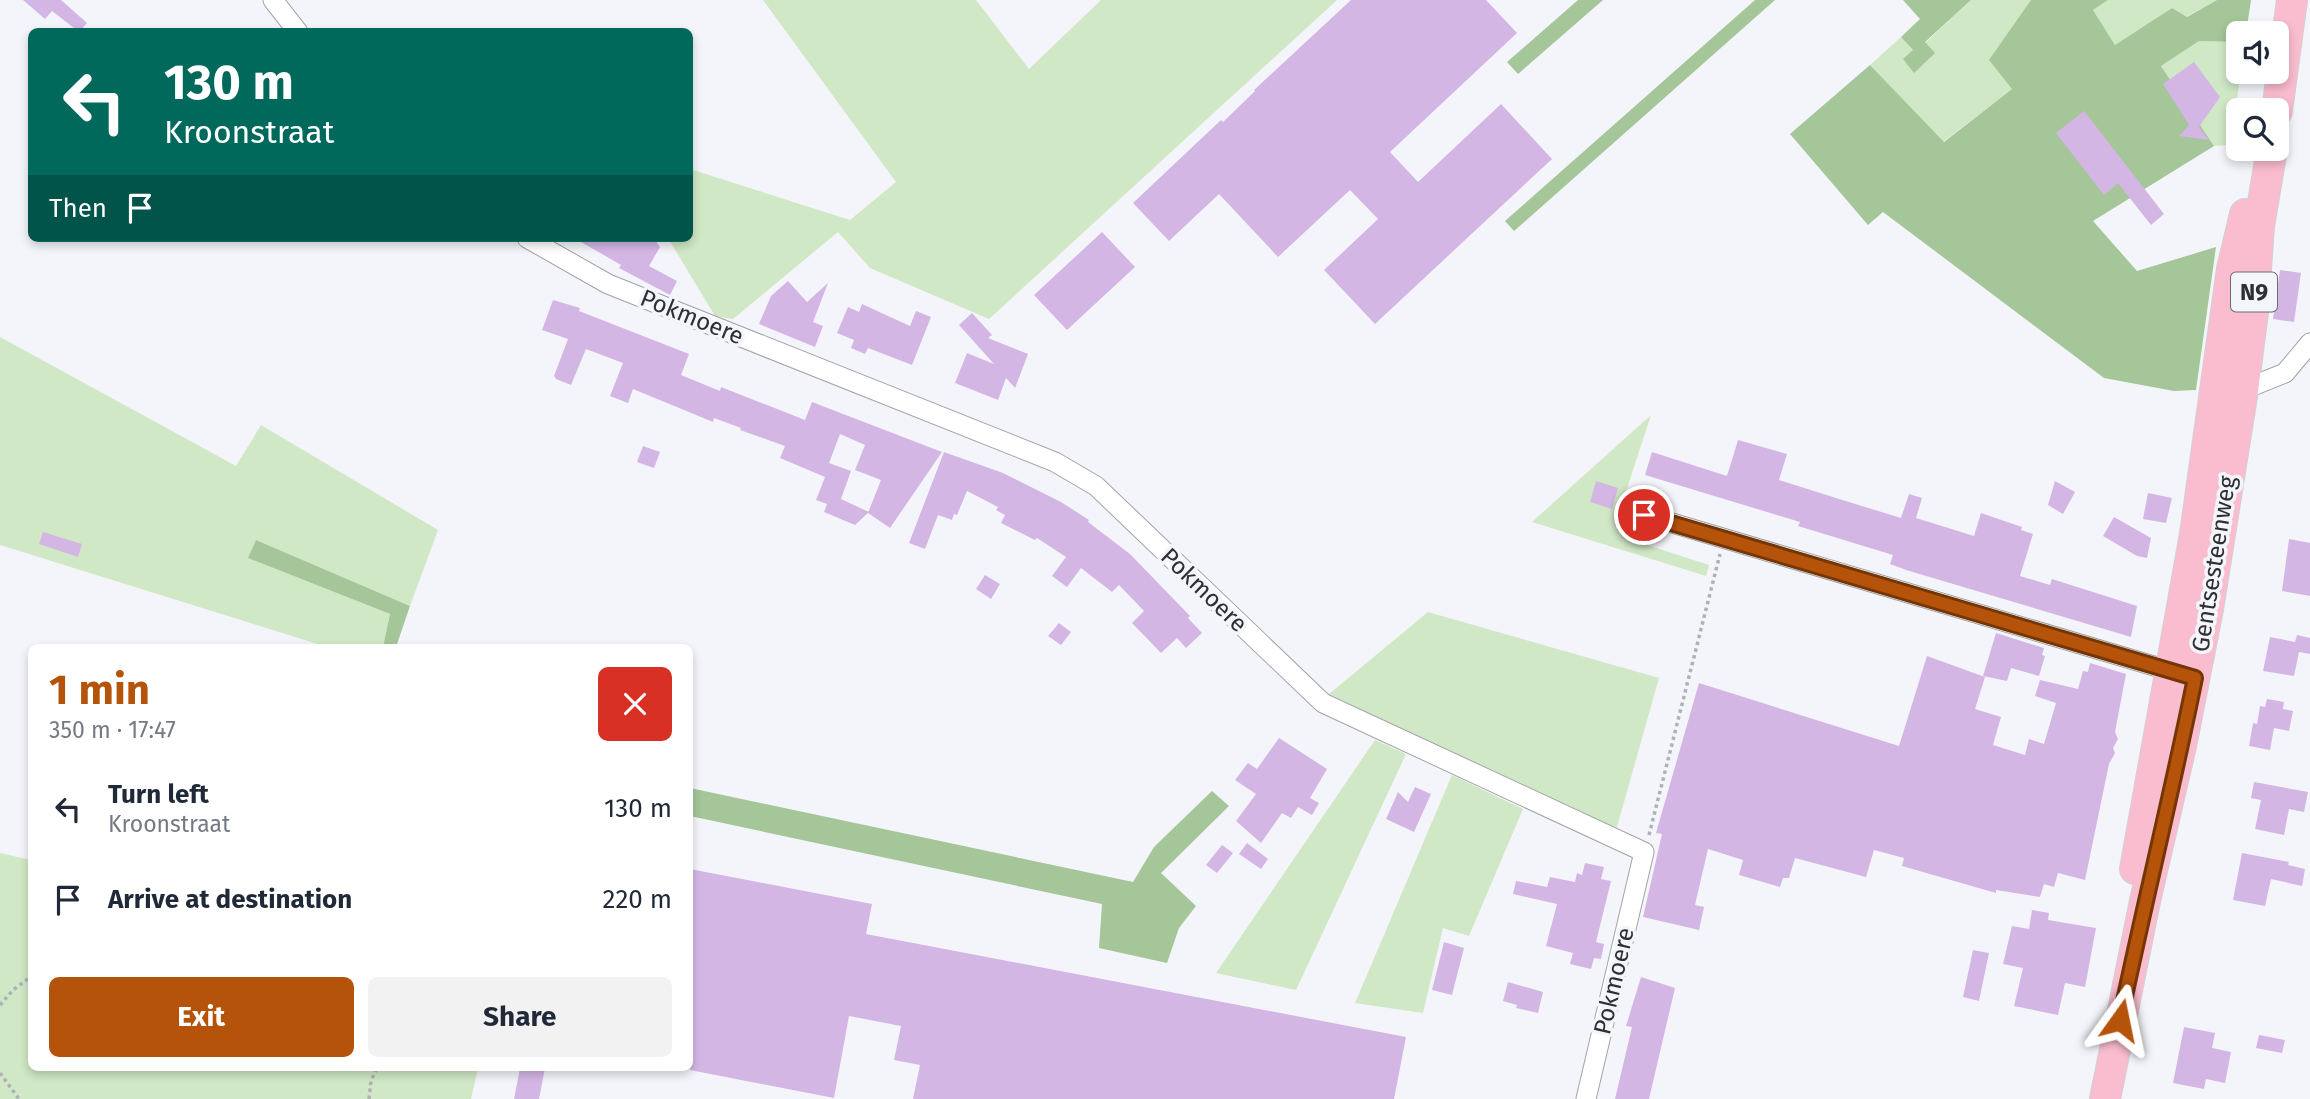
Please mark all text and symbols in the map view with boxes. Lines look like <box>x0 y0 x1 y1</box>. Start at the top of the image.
map controls <box>2226 21 2289 161</box>
button: sound <box>2226 21 2289 84</box>
text: 130 m <box>164 53 294 112</box>
icon: left <box>49 56 140 147</box>
button: search <box>2226 98 2289 161</box>
text: Kroonstraat <box>164 113 334 151</box>
icon: arrive <box>121 189 159 227</box>
text: Then <box>49 193 107 224</box>
road number: N9 <box>2231 272 2277 312</box>
street label: Pokmoere <box>636 284 748 350</box>
street label: Gentsesteenweg <box>2186 474 2242 654</box>
pin <box>1614 485 1674 545</box>
icon: arrive <box>1625 496 1663 534</box>
street label: Pokmoere <box>1155 542 1253 638</box>
text: 1 min <box>49 665 150 715</box>
button: close <box>598 667 672 741</box>
text: 350 m · 17:47 <box>49 716 176 744</box>
text: Turn left <box>108 779 209 810</box>
icon: left <box>49 790 87 828</box>
text: 130 m <box>604 793 672 824</box>
text: Kroonstraat <box>108 810 230 838</box>
icon: arrive <box>49 881 87 919</box>
text: Arrive at destination <box>108 884 352 915</box>
text: 220 m <box>603 884 672 915</box>
street label: Pokmoere <box>1588 925 1640 1037</box>
button: Exit <box>49 977 354 1057</box>
button: Share <box>368 977 672 1057</box>
position arrow <box>2083 983 2157 1057</box>

